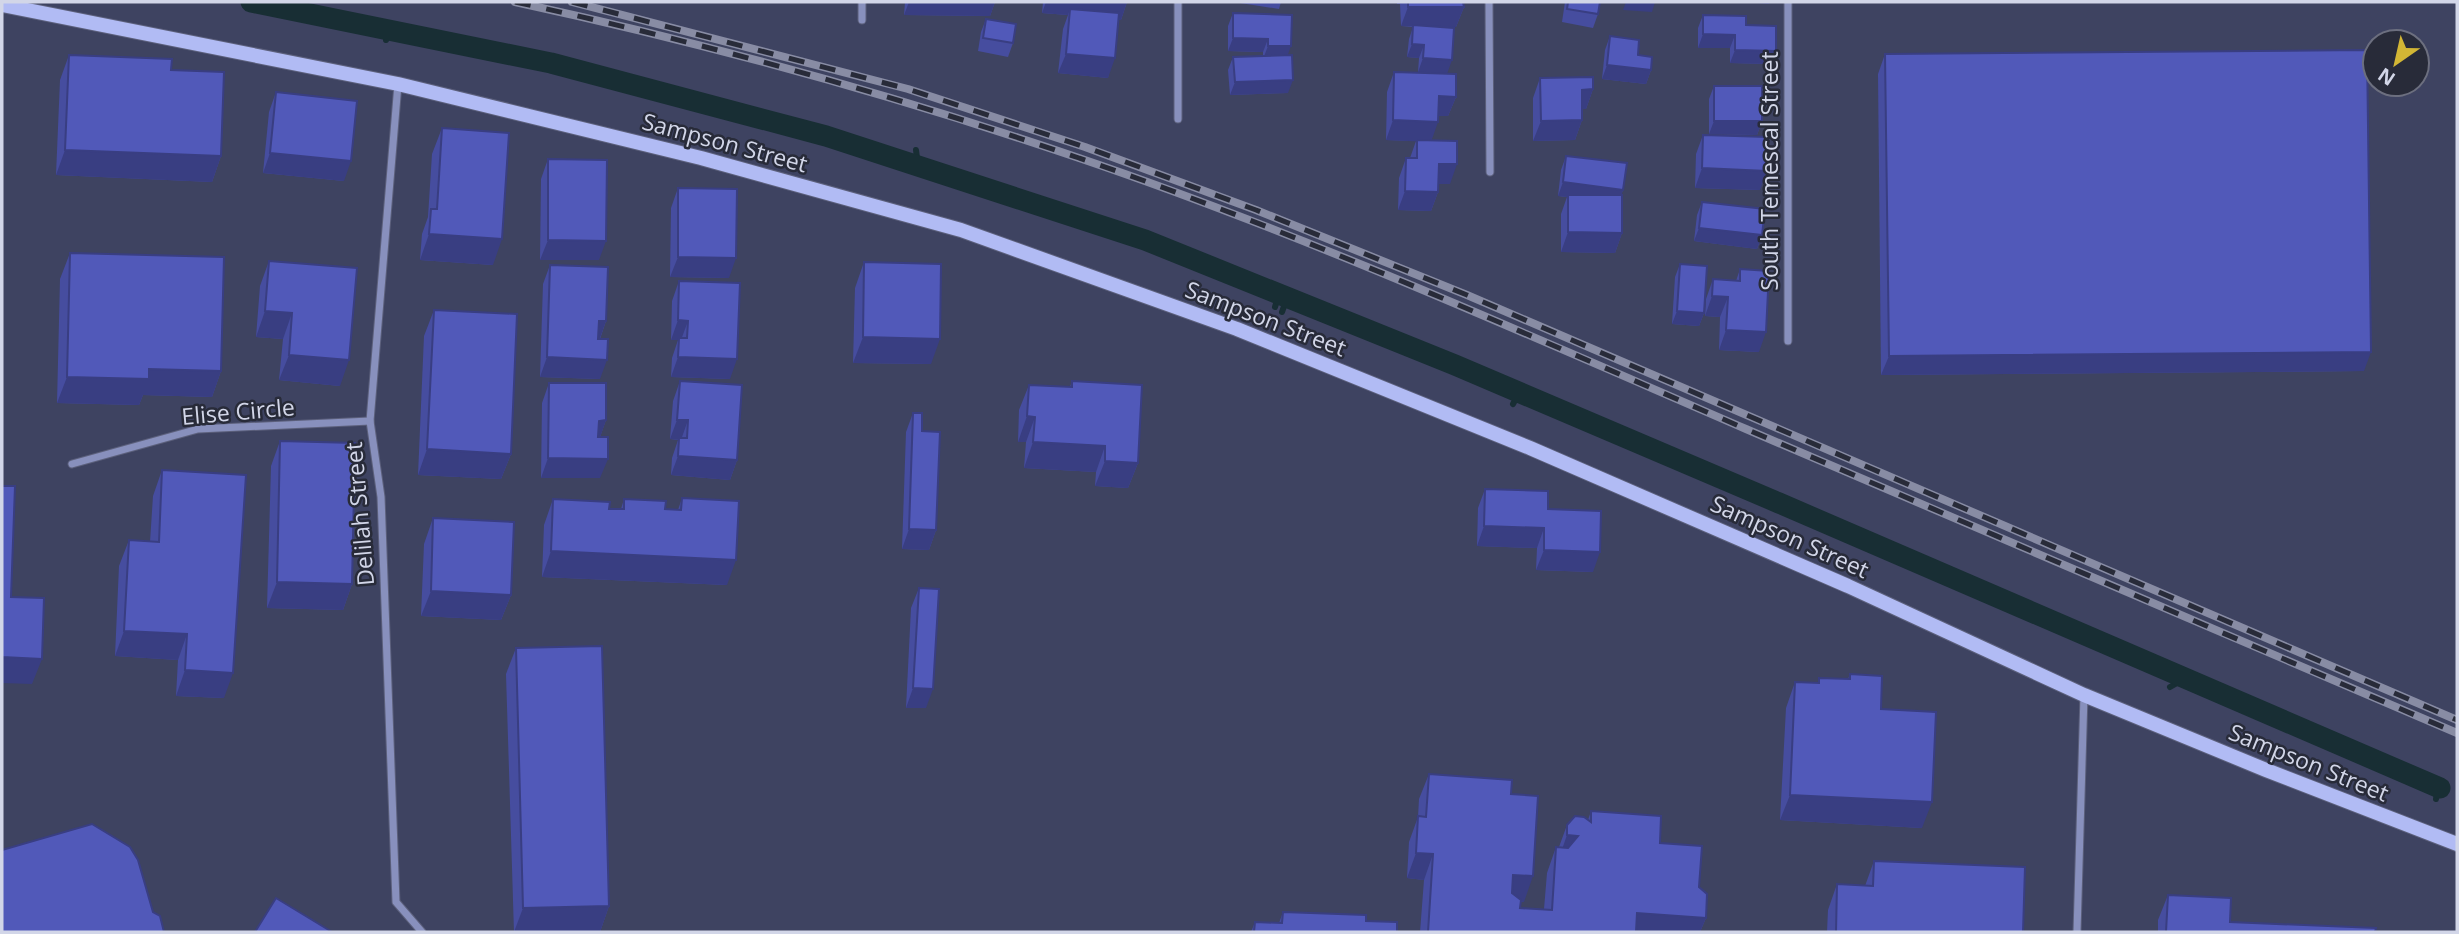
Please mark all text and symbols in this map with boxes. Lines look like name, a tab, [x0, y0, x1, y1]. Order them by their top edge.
north arrow	[2361, 28, 2431, 98]
street label: South Temescal Street	[1753, 51, 1785, 291]
text: N	[2373, 62, 2400, 92]
street label: Sampson Street	[639, 105, 811, 179]
street label: Sampson Street	[1181, 273, 1351, 363]
street label: Elise Circle	[180, 390, 296, 432]
street label: Delilah Street	[337, 441, 381, 587]
street label: Sampson Street	[1706, 487, 1874, 585]
street label: Sampson Street	[2224, 715, 2394, 809]

